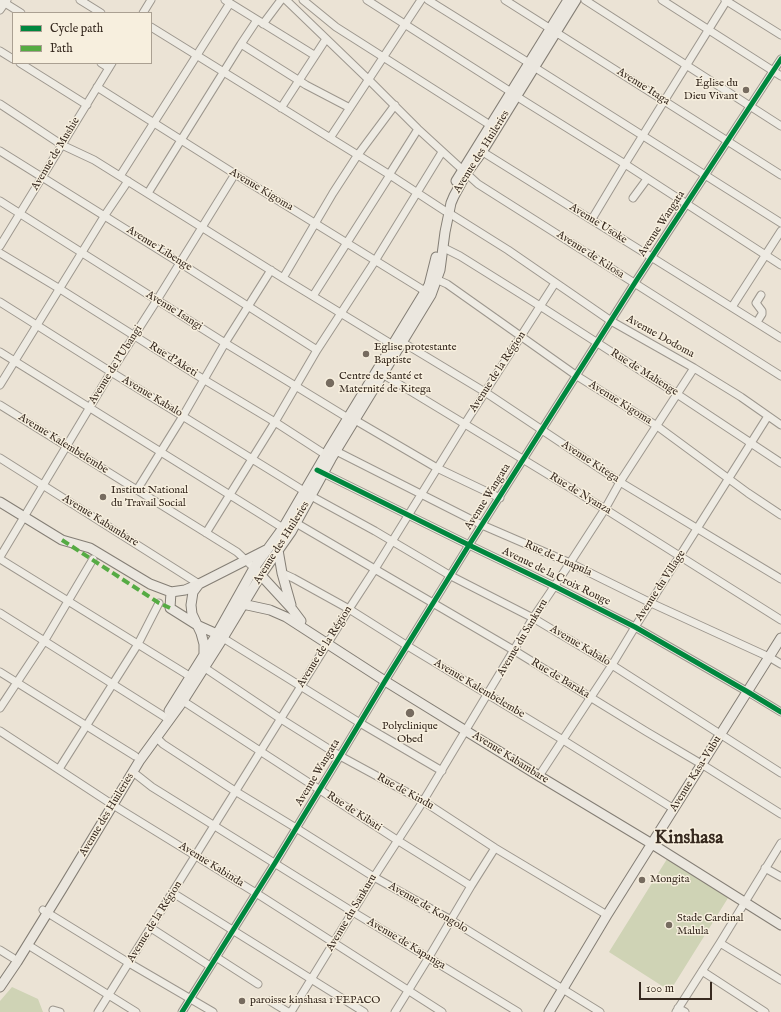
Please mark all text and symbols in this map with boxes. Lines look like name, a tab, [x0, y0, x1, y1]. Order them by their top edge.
legend	[12, 12, 152, 64]
text: Cycle path	[50, 21, 103, 36]
text: Path	[50, 41, 73, 56]
street label: Avenue Itaga	[614, 66, 672, 108]
place label: Église du Dieu Vivant	[684, 77, 738, 103]
marker: Église du Dieu Vivant	[741, 85, 751, 95]
street label: Avenue des Huileries	[451, 108, 513, 196]
street label: Avenue de Mushie	[29, 115, 83, 193]
street label: Avenue Kigoma	[227, 166, 295, 214]
street label: Avenue Wangata	[636, 189, 688, 259]
street label: Avenue Usoke	[567, 201, 629, 247]
street label: Avenue Libenge	[124, 224, 194, 274]
street label: Avenue de Kilosa	[554, 228, 626, 282]
street label: Avenue Isangi	[143, 288, 205, 334]
street label: Avenue Dodoma	[624, 313, 696, 361]
street label: Avenue de l'Ubangi	[86, 323, 146, 407]
street label: Avenue de la Région	[467, 329, 529, 415]
street label: Rue d'Aketi	[146, 340, 200, 380]
place label: Eglise protestante Baptiste	[374, 341, 457, 367]
street label: Rue de Mahenge	[608, 347, 680, 399]
marker: Eglise protestante Baptiste	[361, 349, 371, 359]
place label: Centre de Santé et Maternité de Kitega	[339, 370, 431, 396]
street label: Avenue Kabalo	[119, 374, 185, 420]
marker: Centre de Santé et Maternité de Kitega	[324, 377, 336, 389]
street label: Avenue Kigoma	[586, 378, 654, 428]
street label: Avenue Kalembelembe	[16, 411, 110, 477]
street label: Avenue Kitega	[559, 438, 621, 486]
street label: Avenue Wangata	[462, 461, 514, 533]
street label: Rue de Nyanza	[547, 470, 613, 518]
place label: Institut National du Travail Social	[111, 484, 188, 510]
street label: Avenue Kabambare	[59, 492, 141, 550]
marker: Institut National du Travail Social	[98, 492, 108, 502]
street label: Avenue des Huileries	[251, 499, 313, 587]
street label: Rue de Luapula	[522, 538, 594, 580]
street label: Avenue de la Croix Rouge	[500, 545, 612, 609]
street label: Avenue du Village	[633, 548, 689, 624]
street label: Avenue du Sankuru	[495, 597, 551, 679]
street label: Avenue de la Région	[295, 604, 355, 690]
street label: Avenue Kabalo	[547, 623, 613, 669]
street label: Rue de Baraka	[528, 656, 592, 702]
street label: Avenue Kalembelembe	[431, 657, 527, 721]
marker: Polyclinique Obed	[404, 707, 416, 719]
place label: Polyclinique Obed	[382, 720, 438, 746]
street label: Avenue Kabambare	[469, 729, 551, 787]
street label: Avenue Kasa-Vubu	[667, 734, 725, 814]
street label: Avenue Wangata	[293, 737, 343, 809]
street label: Avenue des Huileries	[77, 771, 137, 859]
street label: Rue de Kindu	[374, 771, 436, 813]
street label: Rue de Kibati	[324, 789, 384, 835]
district label: Kinshasa	[655, 828, 723, 850]
street label: Avenue Kabinda	[176, 840, 246, 890]
street label: Avenue du Sankuru	[324, 872, 380, 954]
place label: Mongita	[650, 873, 689, 887]
marker: Mongita	[637, 875, 647, 885]
street label: Avenue de la Région	[125, 879, 185, 965]
street label: Avenue de Kongolo	[386, 880, 470, 936]
place label: Stade Cardinal Malula	[677, 912, 744, 938]
street label: Avenue de Kapanga	[364, 915, 448, 973]
marker: Stade Cardinal Malula	[664, 920, 674, 930]
scale bar	[641, 974, 714, 1000]
text: 100 m	[646, 981, 674, 996]
place label: paroisse kinshasa 1 FEPACO	[250, 994, 380, 1008]
marker: paroisse kinshasa 1 FEPACO	[237, 996, 247, 1006]

